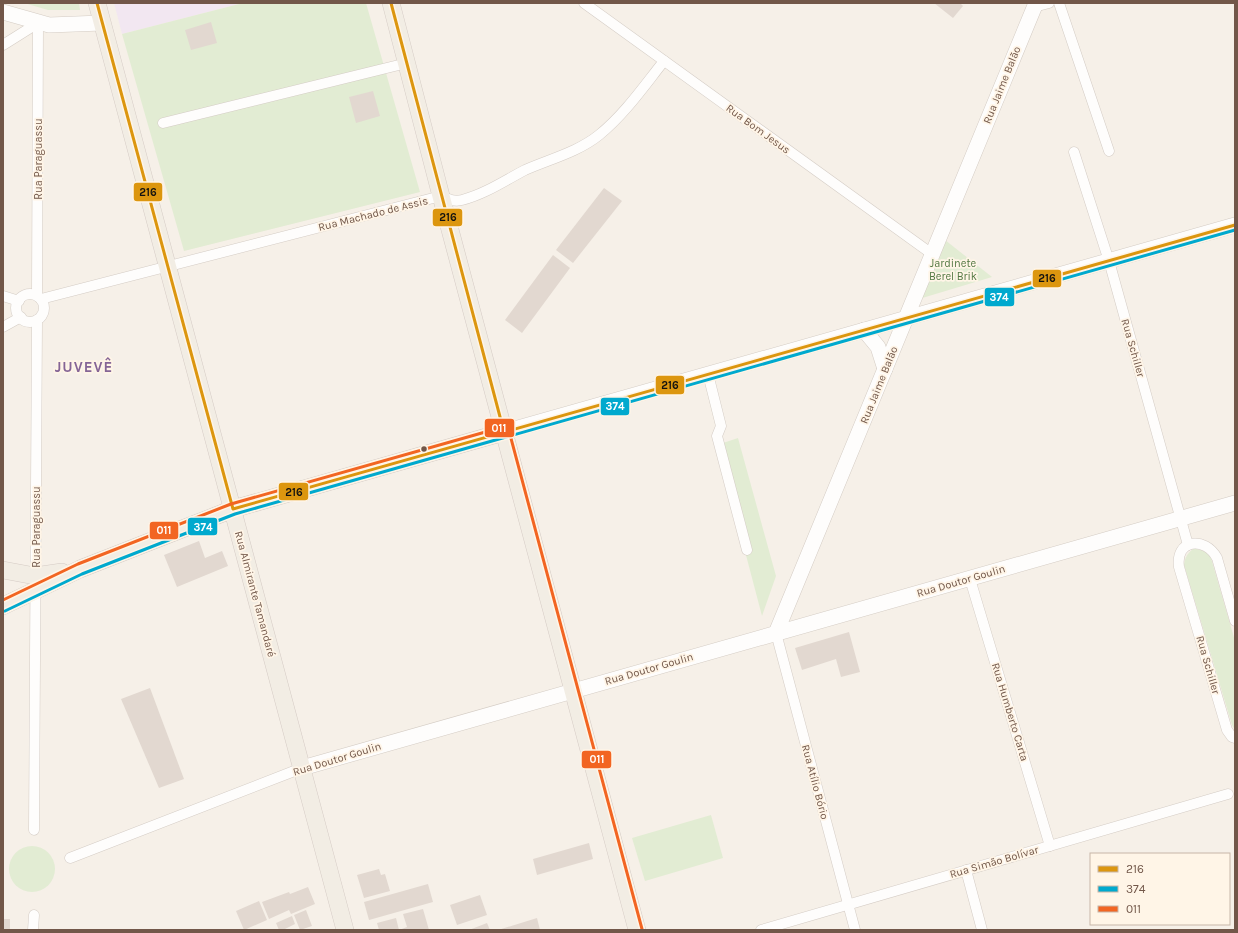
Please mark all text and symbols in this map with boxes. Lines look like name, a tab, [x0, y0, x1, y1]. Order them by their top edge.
street label: Rua Jaime Balão	[981, 44, 1023, 126]
street label: Rua Bom Jesus	[723, 101, 793, 157]
street label: Rua Paraguassu	[32, 118, 45, 200]
line badge: 216	[133, 182, 163, 202]
text: 216	[139, 186, 157, 199]
street label: Rua Machado de Assis	[317, 194, 429, 234]
line badge: 216	[432, 208, 463, 227]
text: 216	[439, 211, 457, 224]
park label: Jardinete Berel Brik	[929, 257, 977, 283]
line badge: 216	[1032, 269, 1062, 288]
text: 216	[1038, 272, 1056, 285]
line badge: 374	[984, 287, 1015, 307]
text: 374	[990, 291, 1009, 304]
street label: Rua Schiller	[1118, 317, 1148, 379]
street label: Rua Jaime Balão	[858, 344, 900, 426]
district label: JUVEVÊ	[55, 357, 113, 376]
line badge: 216	[655, 375, 685, 395]
text: 216	[661, 379, 679, 392]
line badge: 374	[600, 397, 630, 416]
text: 374	[606, 400, 625, 413]
line badge: 011	[484, 418, 515, 438]
text: 011	[492, 422, 506, 435]
unlabelled marker	[419, 444, 429, 454]
line badge: 216	[278, 482, 309, 501]
street label: Rua Paraguassu	[30, 486, 43, 568]
text: 216	[285, 486, 303, 499]
line badge: 374	[187, 517, 218, 536]
line badge: 011	[149, 521, 179, 540]
text: 374	[194, 521, 213, 534]
text: 011	[157, 524, 171, 537]
street label: Rua Almirante Tamandaré	[232, 530, 278, 659]
street label: Rua Doutor Goulin	[915, 562, 1007, 600]
street label: Rua Schiller	[1193, 634, 1223, 696]
street label: Rua Doutor Goulin	[603, 650, 695, 688]
street label: Rua Humberto Carta	[989, 661, 1031, 763]
street label: Rua Doutor Goulin	[291, 739, 383, 779]
street label: Rua Atílio Bório	[799, 743, 831, 821]
line badge: 011	[581, 750, 612, 769]
text: 011	[590, 753, 604, 766]
street label: Rua Simão Bolívar	[948, 843, 1040, 881]
legend	[1090, 853, 1230, 925]
text: 216	[1126, 862, 1144, 876]
text: 374	[1126, 882, 1146, 896]
text: 011	[1126, 902, 1141, 916]

